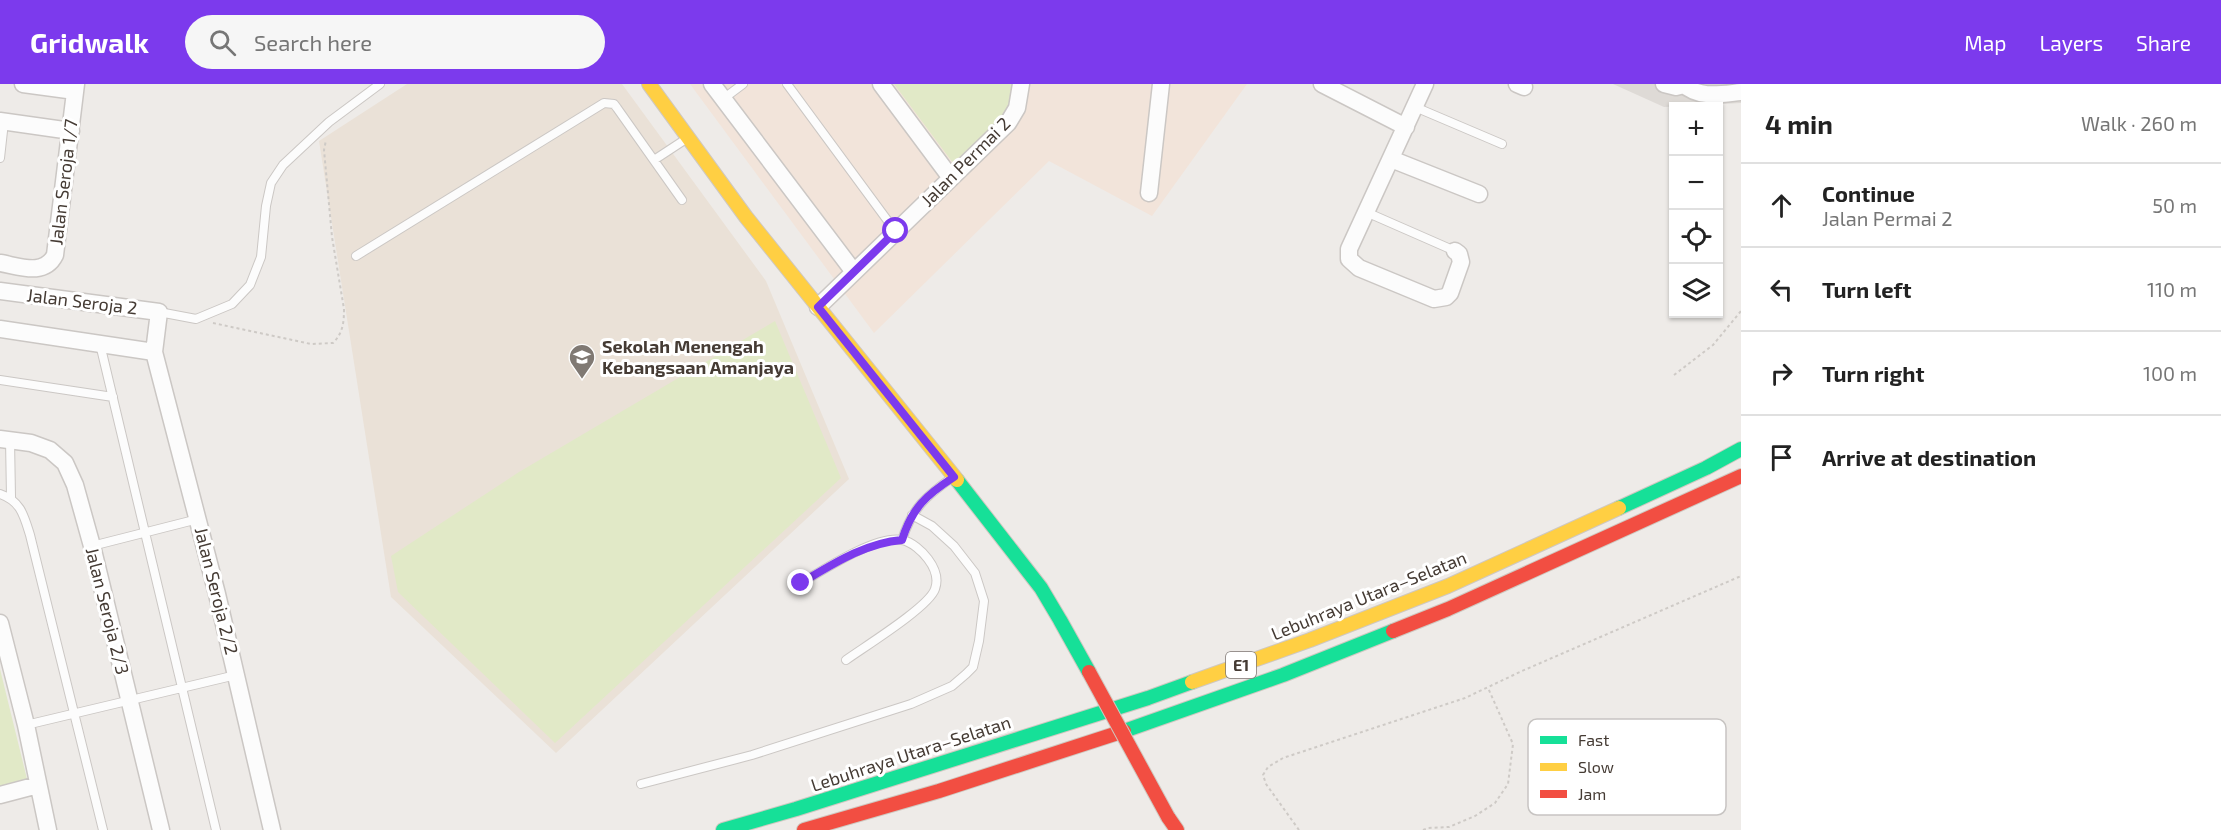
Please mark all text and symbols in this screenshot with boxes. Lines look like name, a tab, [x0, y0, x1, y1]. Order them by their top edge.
search box	[185, 15, 605, 69]
text: Gridwalk	[30, 25, 149, 59]
icon: search	[206, 26, 239, 59]
text: Search here	[254, 29, 372, 55]
text: Map	[1964, 30, 2006, 55]
text: Layers	[2039, 30, 2103, 55]
text: Share	[2136, 30, 2191, 55]
map controls	[1669, 102, 1723, 318]
button: +	[1669, 102, 1723, 156]
text: 4 min	[1765, 108, 1833, 139]
text: Walk · 260 m	[2081, 111, 2197, 135]
street label: Jalan Permai 2	[916, 112, 1015, 211]
street label: Jalan Seroja 1/7	[44, 118, 82, 246]
button: −	[1669, 156, 1723, 210]
text: Continue	[1822, 180, 1915, 206]
icon: ahead	[1765, 189, 1798, 222]
text: 50 m	[2152, 193, 2197, 217]
text: Jalan Permai 2	[1822, 206, 1952, 230]
button: locate	[1669, 210, 1723, 264]
route start	[882, 217, 908, 243]
button: layers	[1669, 264, 1723, 318]
icon: left	[1765, 273, 1798, 306]
text: Turn left	[1822, 276, 1911, 302]
text: 110 m	[2147, 277, 2197, 301]
street label: Jalan Seroja 2	[26, 283, 139, 319]
place label: Sekolah Menengah Kebangsaan Amanjaya	[602, 335, 794, 378]
school or university icon: Sekolah Menengah Kebangsaan Amanjaya	[567, 342, 597, 380]
icon: right	[1765, 357, 1798, 390]
text: Turn right	[1822, 360, 1924, 386]
text: 100 m	[2143, 361, 2197, 385]
icon: arrive	[1765, 441, 1798, 474]
text: Arrive at destination	[1822, 444, 2036, 470]
street label: Jalan Seroja 2/2	[190, 525, 243, 657]
street label: Jalan Seroja 2/3	[82, 545, 134, 677]
street label: Lebuhraya Utara–Selatan	[1268, 546, 1470, 644]
route end	[787, 569, 813, 595]
road number: E1	[1226, 652, 1256, 678]
street label: Lebuhraya Utara–Selatan	[808, 710, 1013, 796]
legend	[1528, 719, 1726, 815]
text: Fast	[1578, 730, 1609, 749]
text: Slow	[1578, 757, 1614, 776]
text: Jam	[1578, 784, 1606, 803]

